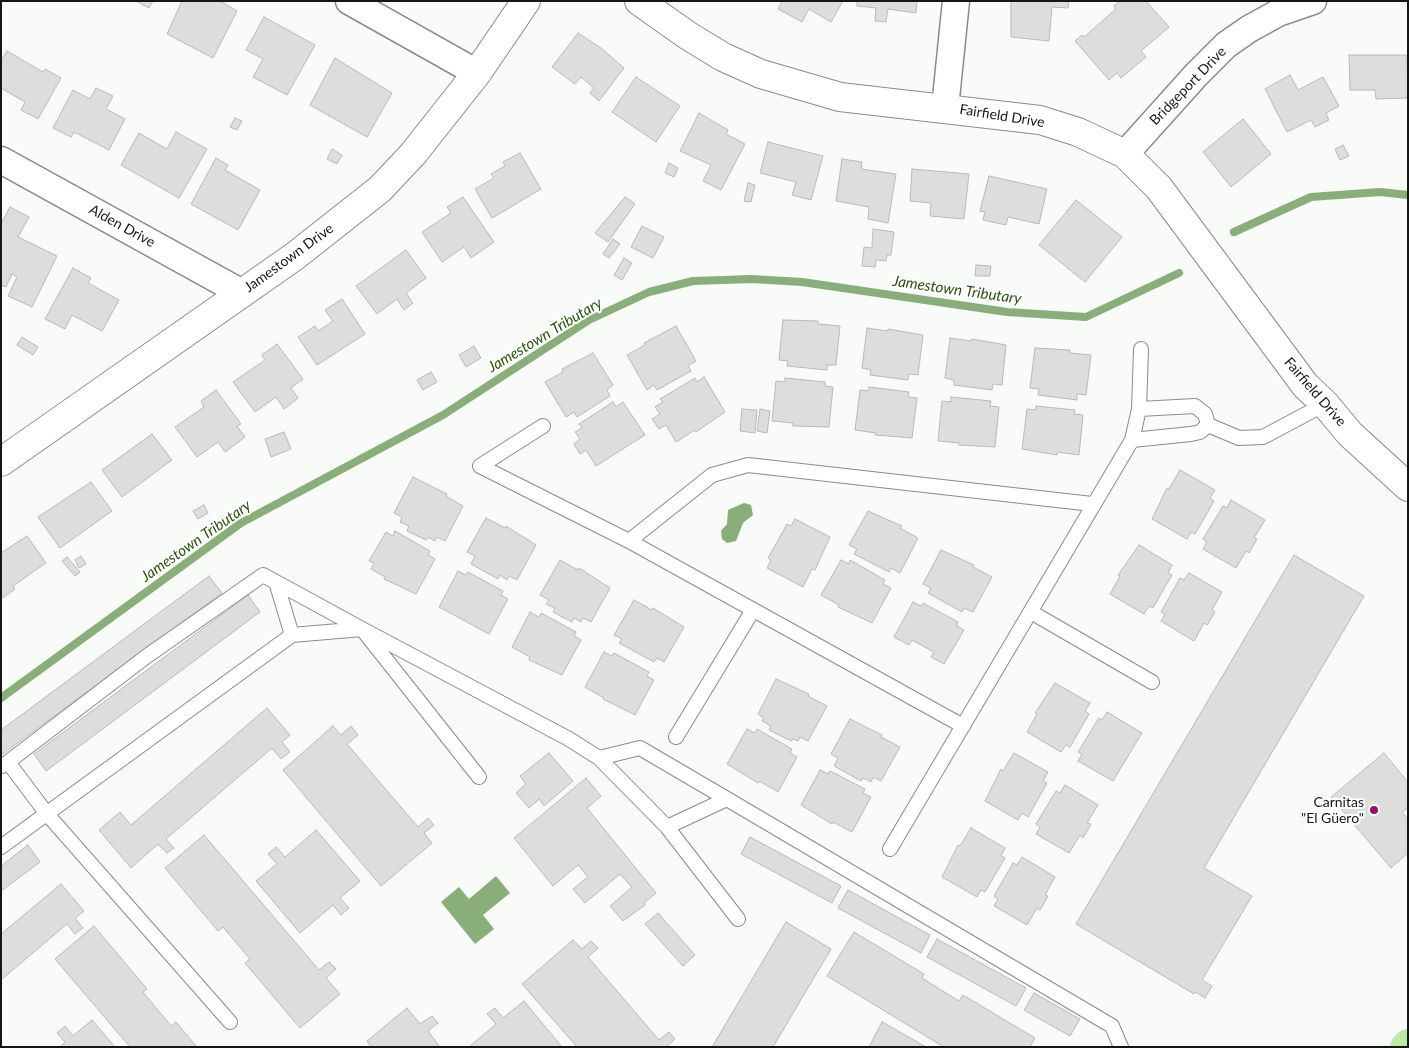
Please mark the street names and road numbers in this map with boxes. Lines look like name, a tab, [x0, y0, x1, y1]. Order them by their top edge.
street label: Bridgeport Drive	[1146, 43, 1230, 129]
street label: Fairfield Drive	[958, 101, 1046, 131]
street label: Alden Drive	[86, 201, 158, 251]
street label: Jamestown Drive	[241, 220, 337, 296]
street label: Fairfield Drive	[1280, 354, 1350, 430]

